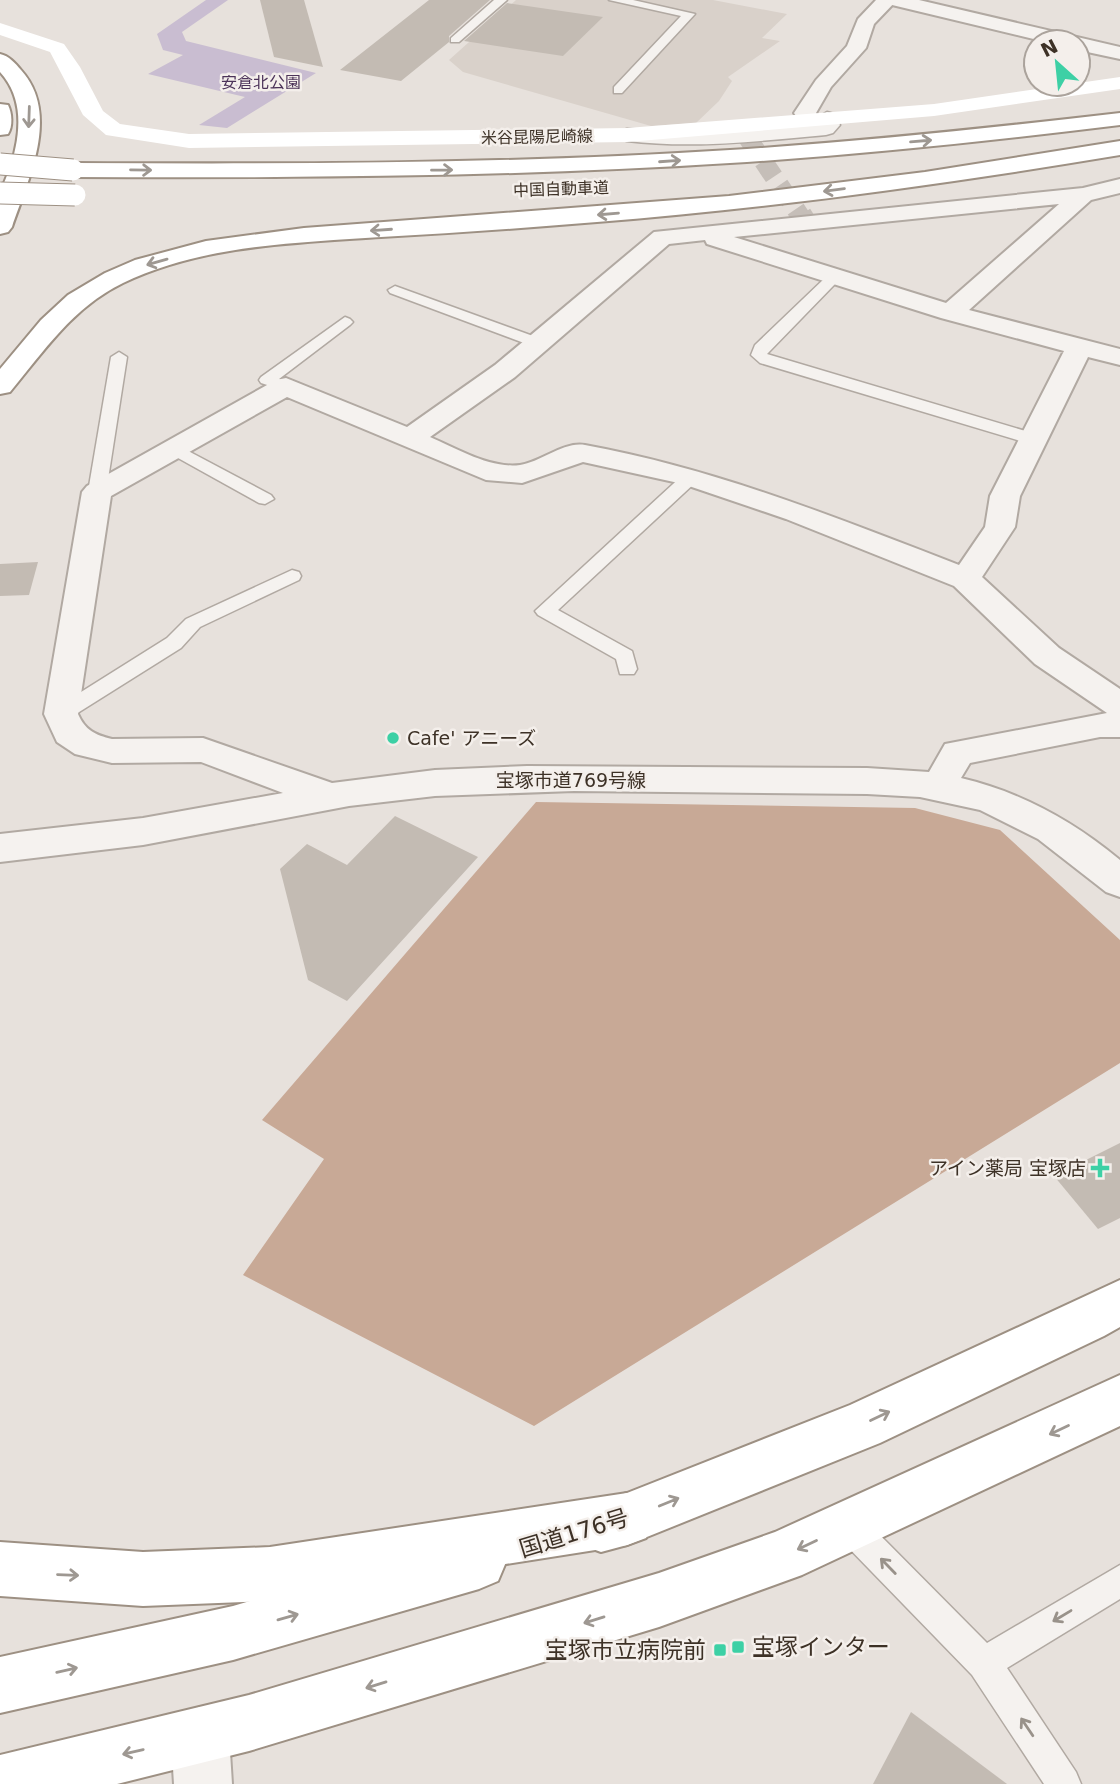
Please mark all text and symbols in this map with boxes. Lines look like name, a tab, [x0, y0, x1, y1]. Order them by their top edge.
north arrow	[1022, 28, 1092, 98]
text: N	[1037, 34, 1061, 61]
park label: 安倉北公園	[221, 73, 301, 92]
one-way arrow	[23, 105, 36, 128]
street label: 米谷昆陽尼崎線	[481, 127, 593, 147]
one-way arrow	[909, 135, 932, 148]
one-way arrow	[658, 154, 681, 167]
one-way arrow	[431, 163, 454, 177]
one-way arrow	[130, 164, 153, 177]
street label: 中国自動車道	[513, 178, 609, 200]
one-way arrow	[824, 184, 846, 197]
one-way arrow	[597, 208, 620, 221]
one-way arrow	[370, 224, 393, 237]
one-way arrow	[146, 257, 168, 270]
place label: Cafe' アニーズ	[407, 727, 536, 749]
marker: Cafe' アニーズ	[385, 730, 401, 746]
street label: 宝塚市道769号線	[496, 769, 646, 791]
place label: アイン薬局 宝塚店	[929, 1157, 1086, 1179]
marker: アイン薬局 宝塚店	[1092, 1160, 1108, 1176]
one-way arrow	[869, 1409, 890, 1423]
one-way arrow	[1048, 1424, 1070, 1437]
one-way arrow	[658, 1494, 680, 1507]
street label: 国道176号	[516, 1504, 632, 1562]
one-way arrow	[797, 1539, 818, 1552]
one-way arrow	[879, 1557, 896, 1574]
one-way arrow	[56, 1568, 79, 1581]
one-way arrow	[276, 1610, 298, 1623]
one-way arrow	[1052, 1610, 1072, 1624]
one-way arrow	[583, 1614, 605, 1627]
place label: 宝塚インター	[752, 1634, 890, 1660]
place label: 宝塚市立病院前	[545, 1637, 706, 1663]
marker: 宝塚インター	[730, 1639, 746, 1655]
marker: 宝塚市立病院前	[712, 1642, 728, 1658]
one-way arrow	[55, 1663, 78, 1677]
one-way arrow	[365, 1680, 387, 1693]
one-way arrow	[1019, 1718, 1034, 1737]
one-way arrow	[122, 1746, 145, 1759]

